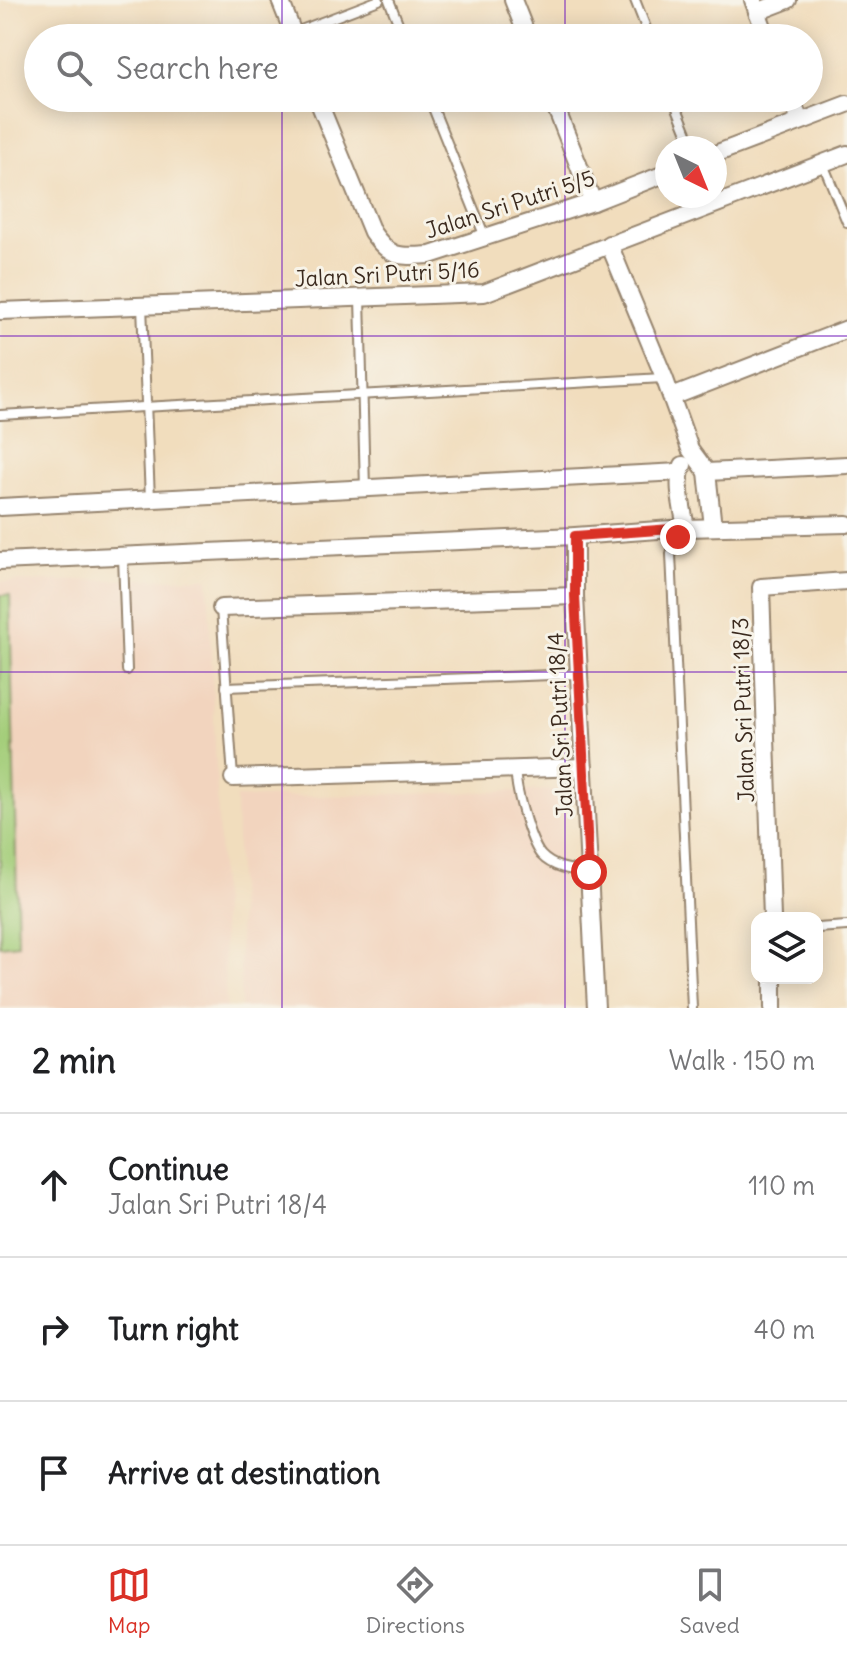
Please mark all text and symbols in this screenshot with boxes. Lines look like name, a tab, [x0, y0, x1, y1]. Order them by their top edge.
search box	[24, 24, 823, 112]
icon: search	[52, 46, 96, 90]
text: Search here	[116, 49, 279, 87]
north arrow	[655, 136, 727, 208]
street label: Jalan Sri Putri 5/5	[422, 163, 598, 245]
street label: Jalan Sri Putri 5/16	[294, 255, 480, 293]
route end	[660, 519, 696, 555]
street label: Jalan Sri Putri 18/3	[726, 617, 760, 803]
street label: Jalan Sri Putri 18/4	[541, 632, 579, 818]
route start	[571, 854, 607, 890]
map controls	[751, 912, 823, 984]
button: layers	[751, 912, 823, 984]
text: 2 min	[32, 1039, 116, 1082]
text: Walk · 150 m	[669, 1044, 815, 1077]
text: Continue	[108, 1150, 229, 1188]
icon: ahead	[32, 1163, 76, 1207]
text: 110 m	[748, 1169, 815, 1202]
text: Jalan Sri Putri 18/4	[108, 1188, 327, 1221]
icon: right	[32, 1307, 76, 1351]
text: Turn right	[108, 1310, 239, 1348]
text: 40 m	[754, 1313, 815, 1346]
icon: arrive	[32, 1451, 76, 1495]
text: Arrive at destination	[108, 1454, 380, 1492]
tab: Map	[107, 1563, 151, 1639]
tab: Directions	[366, 1563, 465, 1639]
tab: Saved	[679, 1563, 740, 1639]

